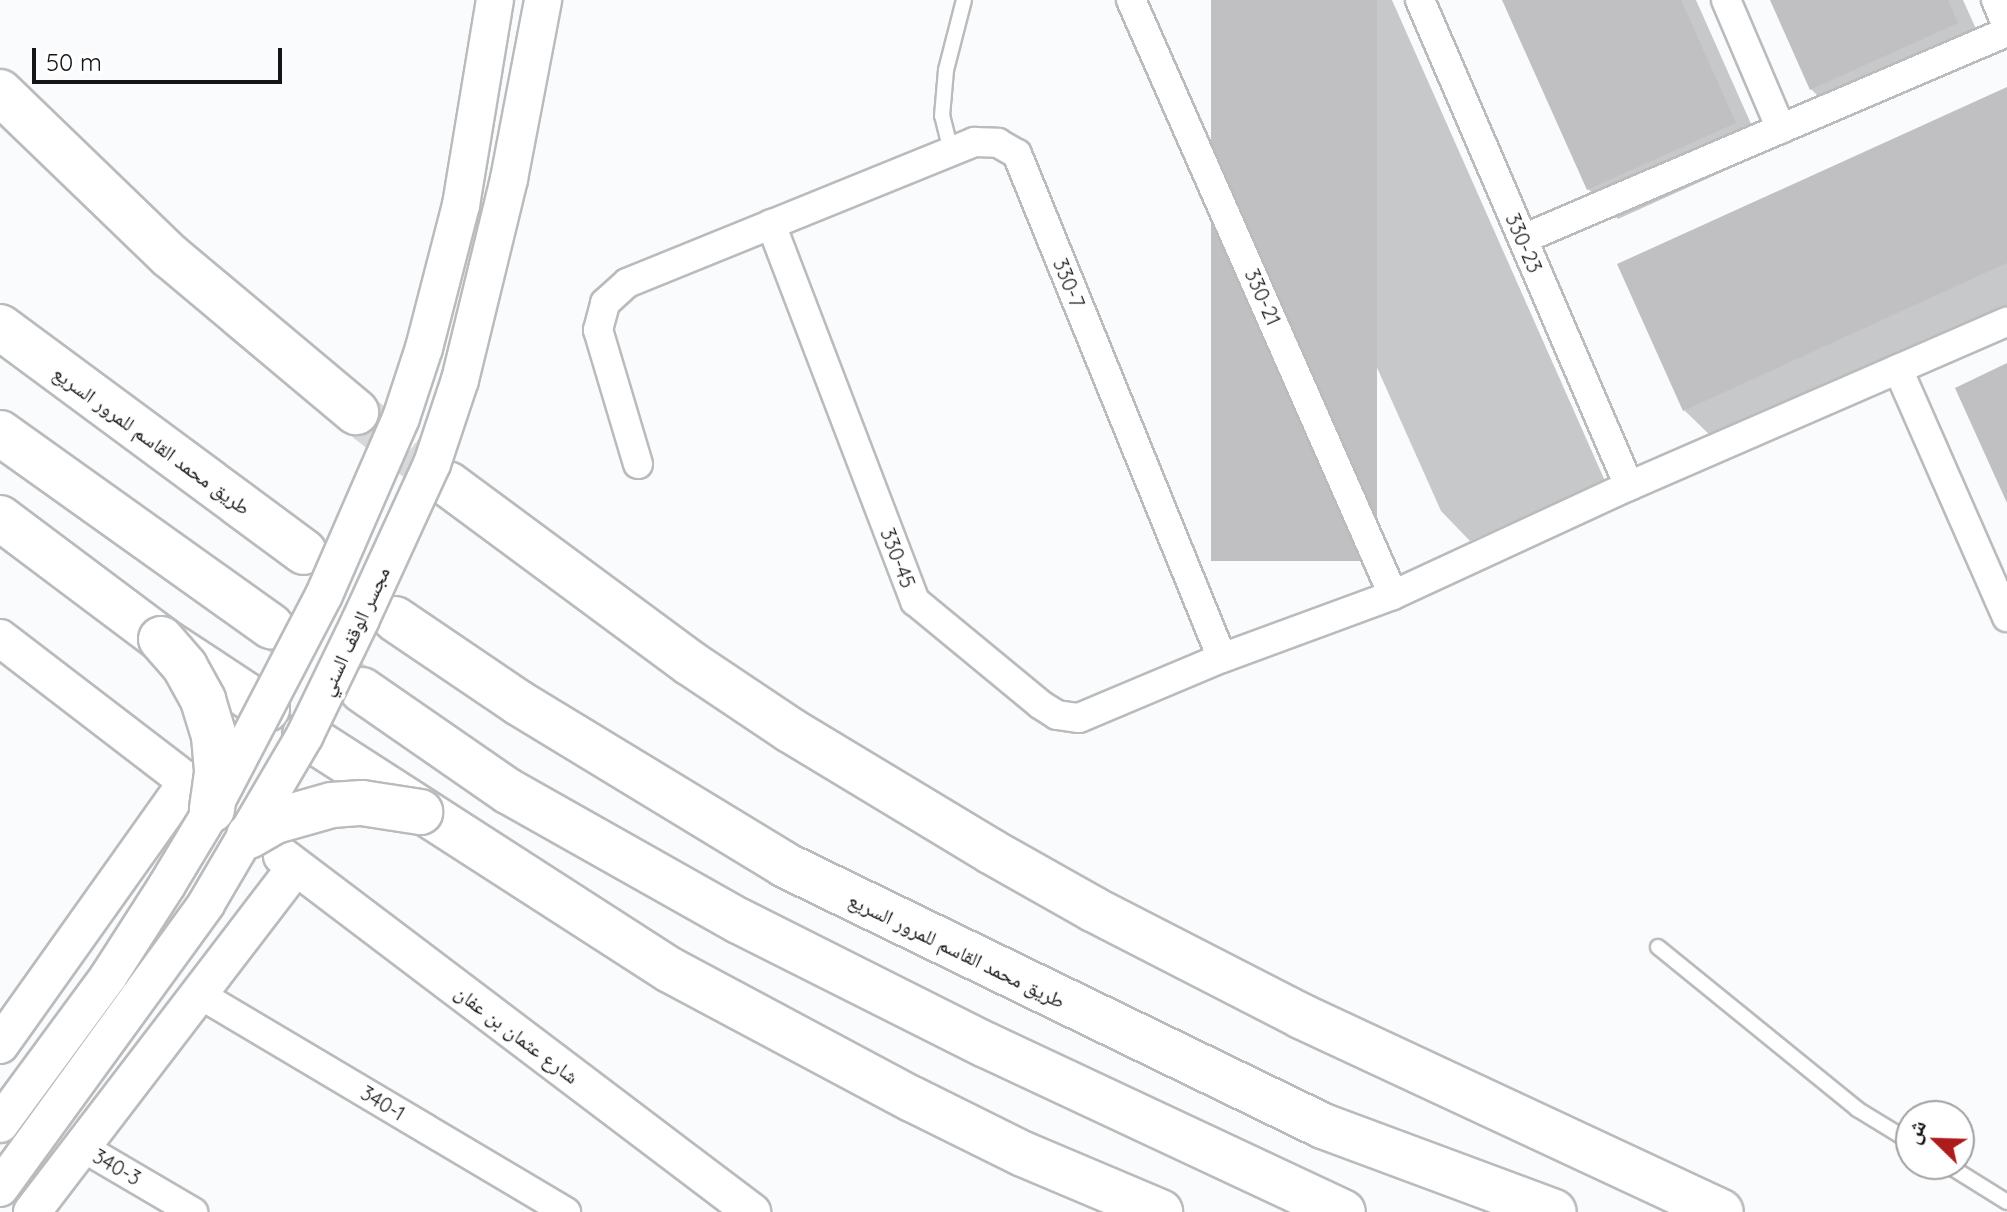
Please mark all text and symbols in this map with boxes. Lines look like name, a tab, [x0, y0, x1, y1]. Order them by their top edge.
scale bar	[36, 32, 286, 82]
text: 50 m	[46, 47, 102, 77]
street label: 330-23	[1501, 210, 1547, 276]
street label: 330-7	[1048, 255, 1090, 311]
street label: 330-21	[1240, 265, 1286, 329]
street label: طريق محمد القاسم للمرور السريع	[49, 360, 255, 520]
street label: 330-45	[876, 525, 920, 591]
street label: مجسر الوقف السني	[314, 563, 394, 699]
street label: طريق محمد القاسم للمرور السريع	[845, 887, 1069, 1013]
street label: شارع عثمان بن عفان	[450, 980, 584, 1088]
street label: 340-1	[357, 1081, 409, 1125]
north arrow	[1895, 1100, 1975, 1180]
text: ش	[1897, 1115, 1932, 1148]
street label: 340-3	[89, 1144, 145, 1190]

